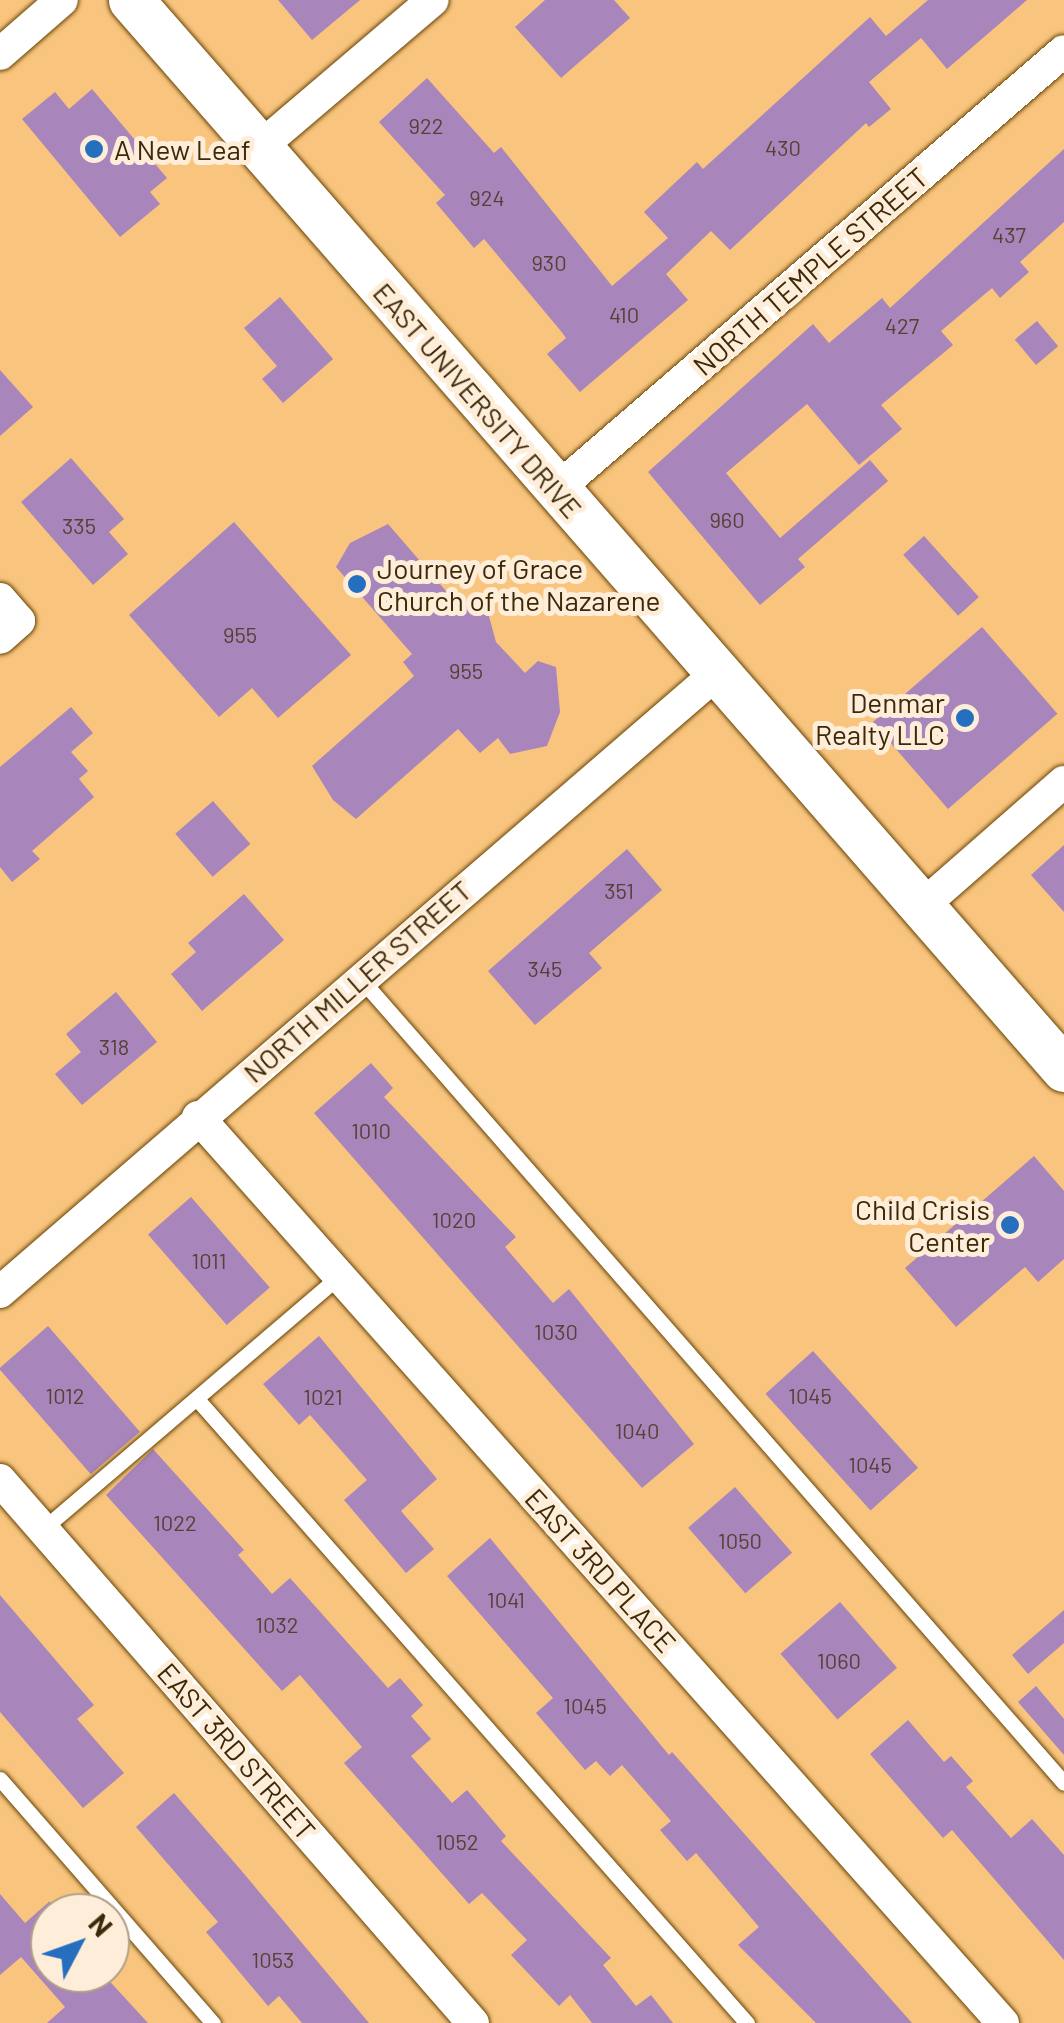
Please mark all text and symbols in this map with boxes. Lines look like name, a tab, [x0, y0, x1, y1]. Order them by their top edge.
house number: 922	[408, 113, 444, 139]
place label: A New Leaf	[114, 132, 251, 166]
house number: 430	[765, 135, 801, 161]
marker: A New Leaf	[83, 138, 105, 160]
street label: NORTH TEMPLE STREET	[686, 160, 934, 382]
house number: 924	[469, 185, 505, 211]
house number: 437	[992, 222, 1026, 248]
house number: 930	[531, 250, 567, 276]
street label: EAST UNIVERSITY DRIVE	[367, 276, 589, 524]
house number: 410	[609, 302, 639, 328]
house number: 427	[885, 313, 919, 339]
house number: 960	[709, 507, 745, 533]
house number: 335	[62, 513, 96, 539]
place label: Journey of Grace Church of the Nazarene	[377, 551, 660, 617]
marker: Journey of Grace Church of the Nazarene	[346, 573, 368, 595]
house number: 955	[223, 622, 257, 648]
house number: 955	[449, 658, 483, 684]
place label: Denmar Realty LLC	[815, 685, 945, 751]
marker: Denmar Realty LLC	[954, 707, 976, 729]
street label: NORTH MILLER STREET	[236, 873, 478, 1089]
house number: 351	[604, 878, 634, 904]
house number: 345	[528, 956, 562, 982]
house number: 318	[99, 1034, 129, 1060]
house number: 1010	[351, 1118, 391, 1144]
place label: Child Crisis Center	[855, 1192, 990, 1258]
house number: 1020	[432, 1207, 476, 1233]
marker: Child Crisis Center	[999, 1214, 1021, 1236]
house number: 1011	[192, 1248, 226, 1274]
house number: 1030	[534, 1319, 578, 1345]
house number: 1012	[45, 1383, 85, 1409]
house number: 1045	[788, 1383, 832, 1409]
house number: 1021	[303, 1384, 343, 1410]
house number: 1040	[615, 1418, 659, 1444]
house number: 1045	[848, 1452, 892, 1478]
street label: EAST 3RD PLACE	[519, 1481, 683, 1659]
house number: 1022	[153, 1510, 197, 1536]
house number: 1050	[718, 1528, 762, 1554]
house number: 1041	[487, 1587, 525, 1613]
house number: 1032	[255, 1612, 299, 1638]
house number: 1060	[817, 1648, 861, 1674]
street label: EAST 3RD STREET	[151, 1656, 323, 1846]
house number: 1045	[563, 1693, 607, 1719]
house number: 1052	[435, 1829, 479, 1855]
north arrow	[30, 1893, 130, 1993]
text: N	[82, 1906, 120, 1943]
house number: 1053	[252, 1947, 294, 1973]

